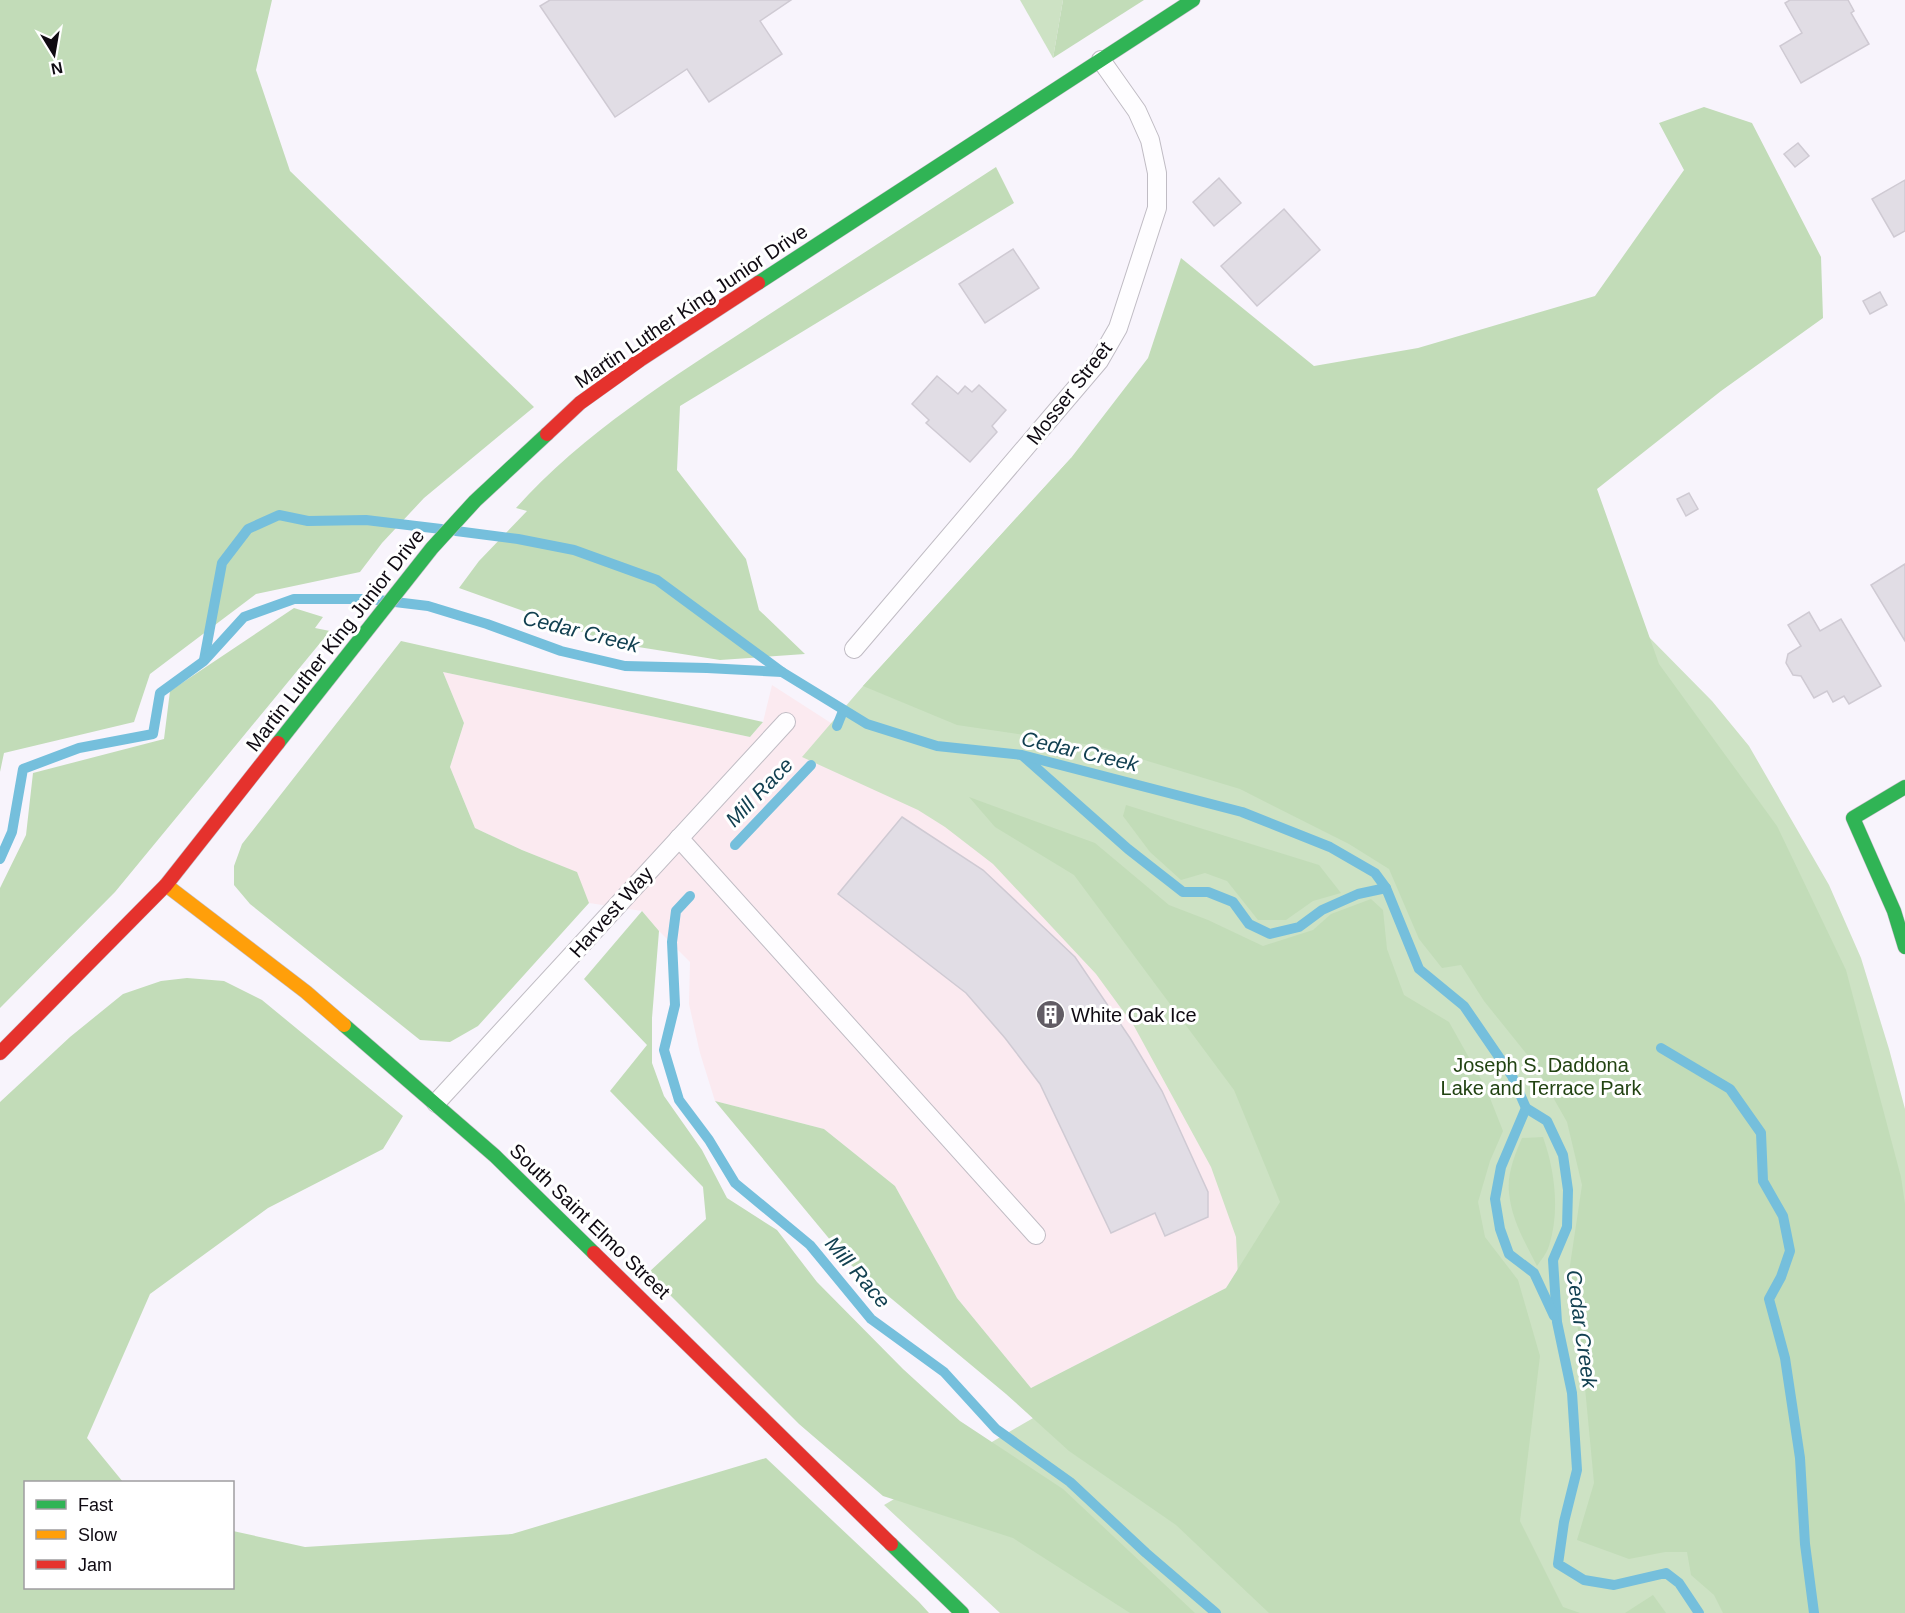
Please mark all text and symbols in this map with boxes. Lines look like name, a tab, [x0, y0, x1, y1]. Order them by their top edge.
north arrow	[24, 24, 84, 84]
text: N	[49, 59, 64, 78]
street label: Martin Luther King Junior Drive	[571, 220, 811, 392]
street label: Mosser Street	[1022, 337, 1116, 449]
street label: Martin Luther King Junior Drive	[241, 525, 429, 755]
water label: Cedar Creek	[520, 605, 643, 657]
water label: Cedar Creek	[1019, 726, 1142, 776]
water label: Mill Race	[721, 753, 797, 831]
street label: Harvest Way	[565, 862, 657, 962]
building icon: White Oak Ice	[1034, 999, 1066, 1031]
place label: White Oak Ice	[1071, 1004, 1197, 1026]
park label: Joseph S. Daddona Lake and Terrace Park	[1441, 1054, 1642, 1099]
street label: South Saint Elmo Street	[506, 1139, 675, 1303]
water label: Mill Race	[821, 1232, 895, 1312]
water label: Cedar Creek	[1562, 1268, 1602, 1391]
legend	[24, 1481, 234, 1589]
text: Fast	[78, 1495, 113, 1515]
text: Slow	[78, 1525, 118, 1545]
text: Jam	[78, 1555, 112, 1575]

